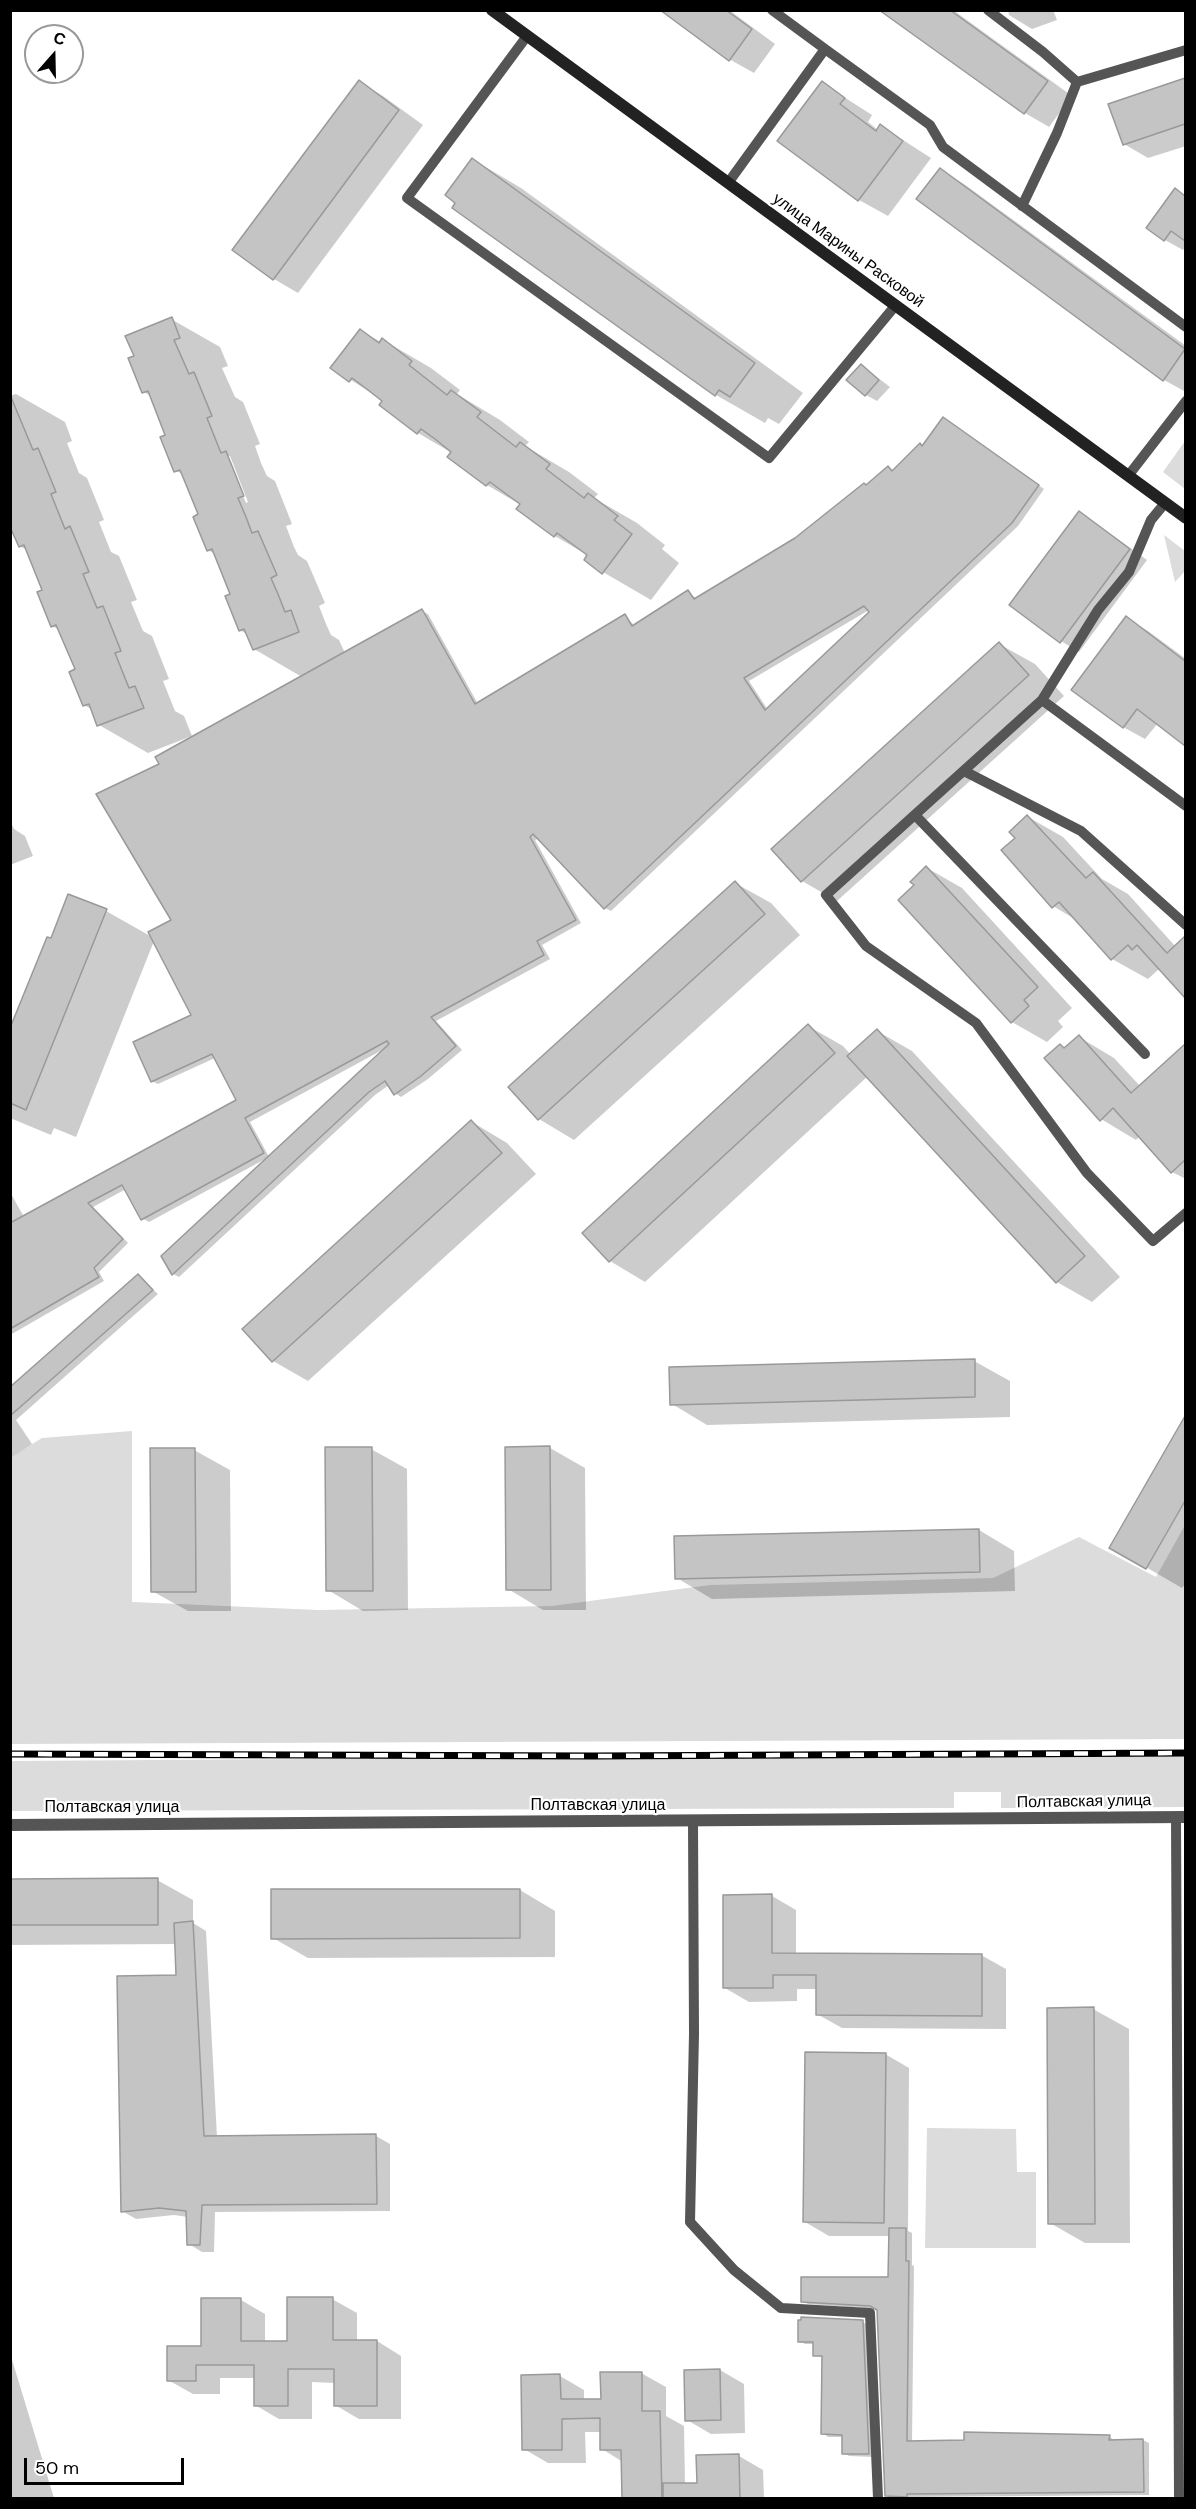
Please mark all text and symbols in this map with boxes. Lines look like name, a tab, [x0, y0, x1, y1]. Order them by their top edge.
north arrow	[24, 24, 84, 84]
text: С	[51, 27, 69, 50]
street label: улица Марины Расковой	[769, 190, 927, 312]
street label: Полтавская улица	[1016, 1791, 1152, 1813]
street label: Полтавская улица	[531, 1796, 665, 1816]
street label: Полтавская улица	[45, 1798, 179, 1818]
scale bar	[27, 2446, 188, 2484]
text: 50 m	[35, 2456, 79, 2480]

